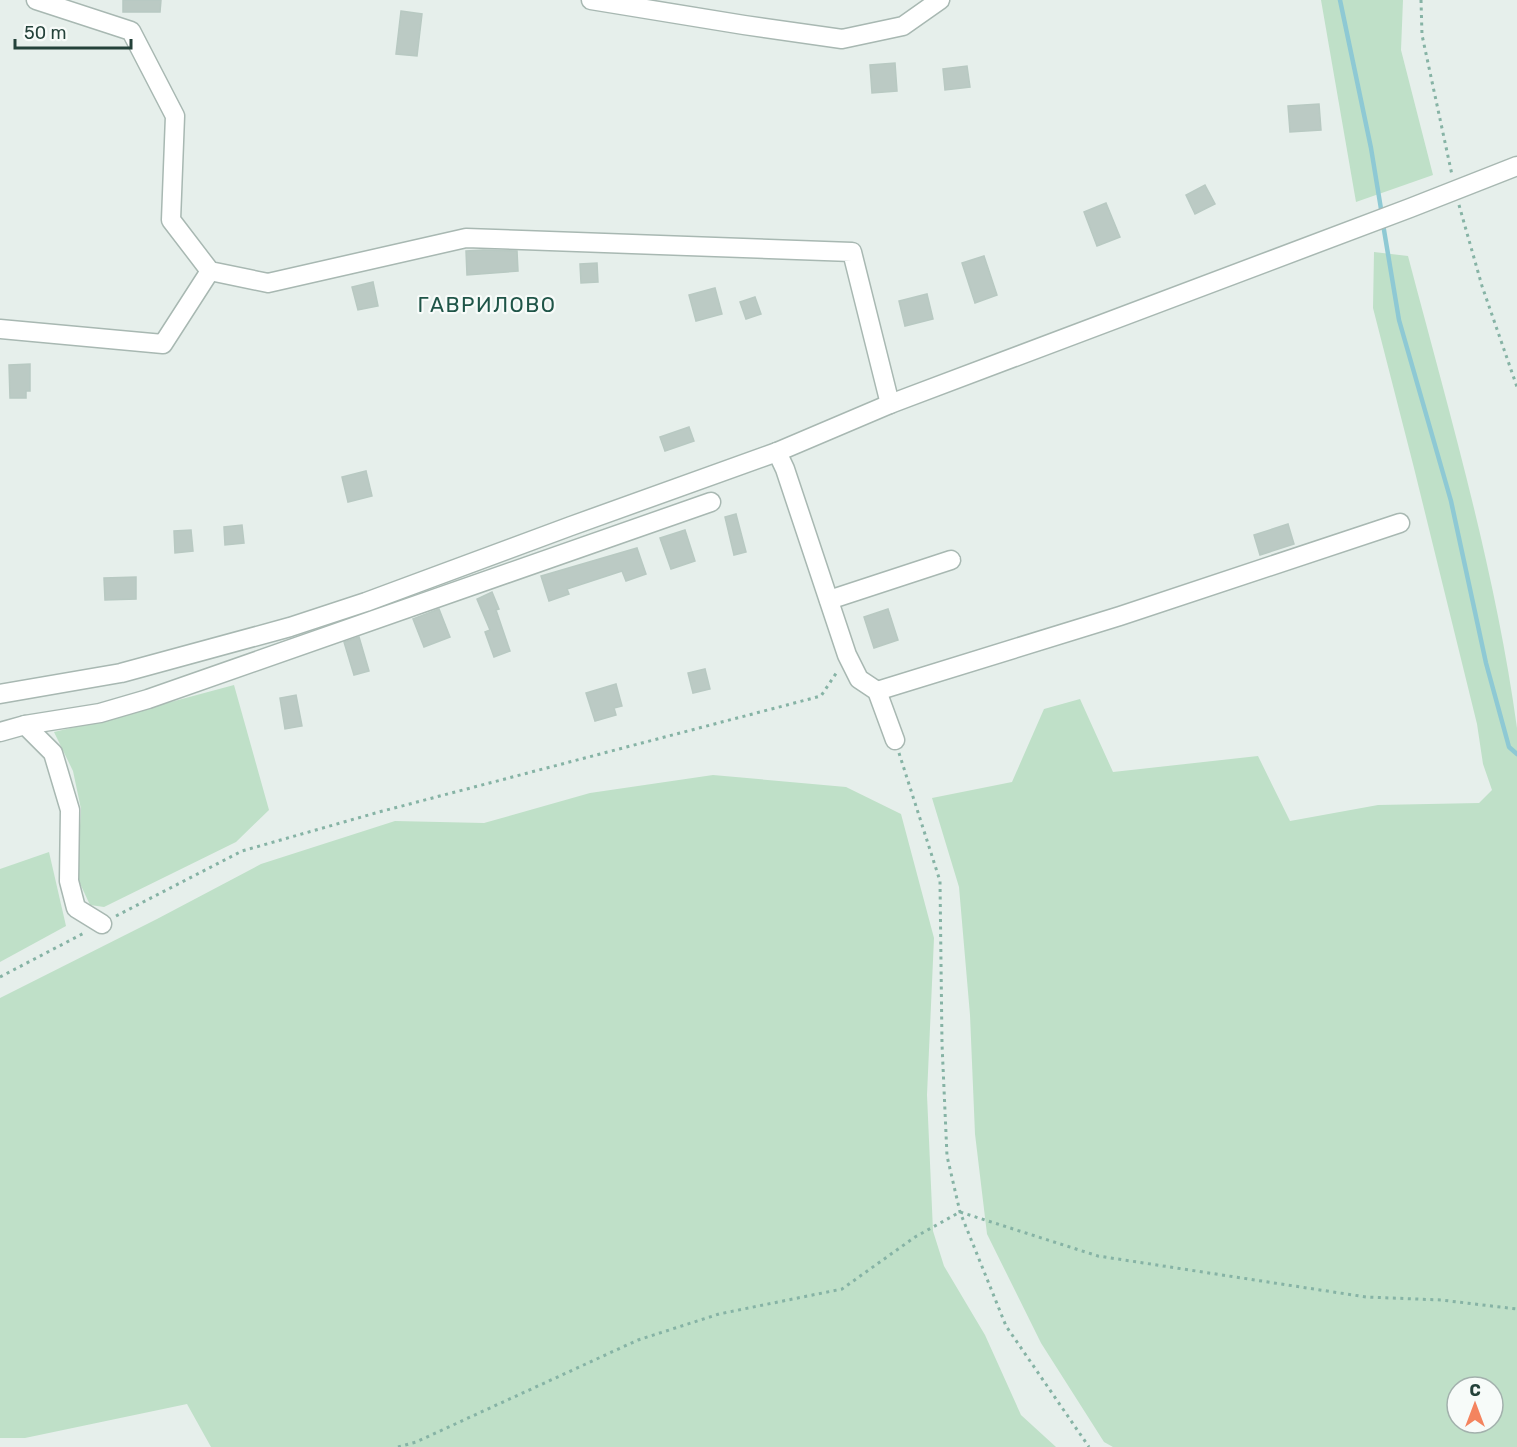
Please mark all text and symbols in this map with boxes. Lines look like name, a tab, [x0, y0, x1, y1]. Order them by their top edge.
scale bar	[15, 12, 130, 50]
text: 50 m	[24, 22, 67, 44]
district label: ГАВРИЛОВО	[418, 292, 556, 317]
north arrow	[1445, 1375, 1505, 1435]
text: С	[1469, 1381, 1481, 1400]

